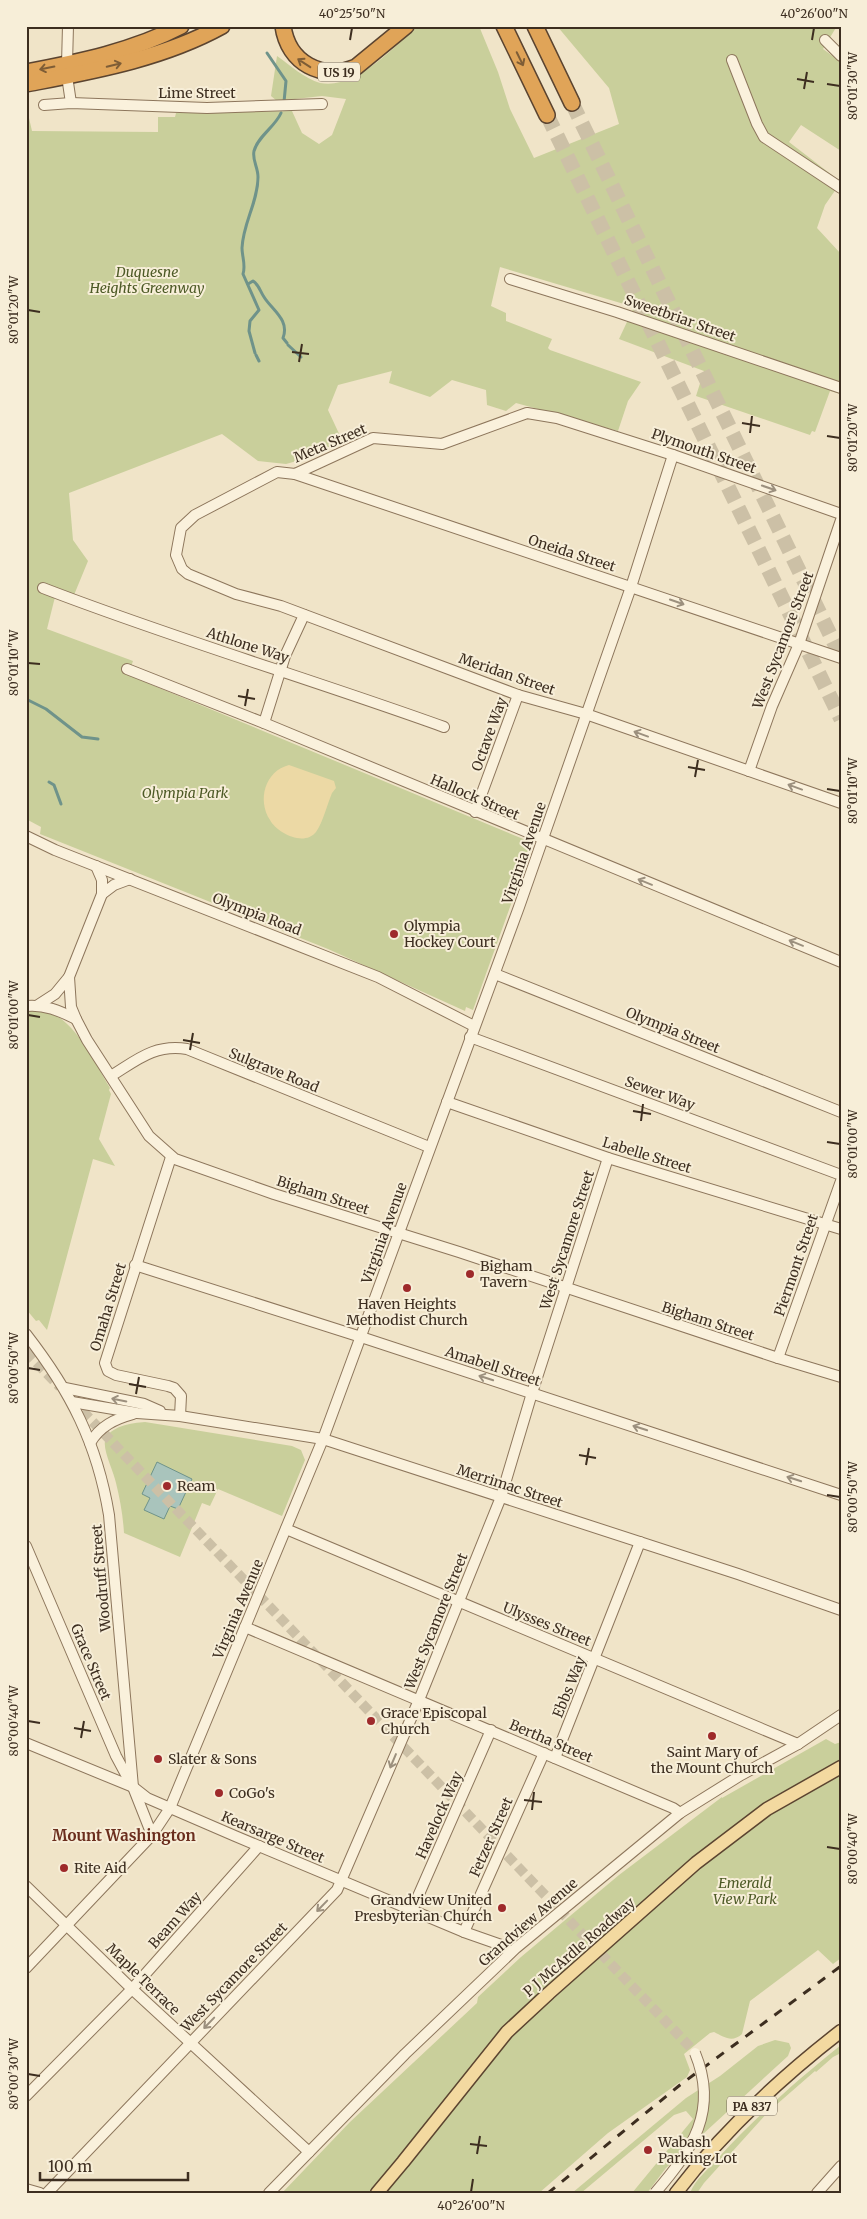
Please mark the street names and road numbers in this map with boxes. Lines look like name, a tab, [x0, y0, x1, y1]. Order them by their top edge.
road number: US 19	[318, 62, 360, 82]
street label: Lime Street	[158, 84, 236, 102]
street label: Sweetbriar Street	[622, 291, 738, 346]
street label: Meta Street	[291, 419, 370, 466]
street label: Plymouth Street	[649, 425, 759, 478]
street label: Oneida Street	[526, 530, 618, 576]
street label: West Sycamore Street	[748, 568, 818, 712]
street label: Athlone Way	[204, 623, 292, 667]
street label: Meridan Street	[457, 649, 558, 699]
street label: Octave Way	[467, 694, 511, 774]
street label: Hallock Street	[428, 770, 523, 824]
street label: Virginia Avenue	[498, 800, 550, 907]
street label: Olympia Road	[210, 889, 305, 939]
street label: Olympia Street	[623, 1003, 723, 1057]
street label: Sulgrave Road	[226, 1044, 322, 1096]
street label: Sewer Way	[622, 1072, 698, 1114]
street label: Labelle Street	[600, 1133, 694, 1177]
street label: West Sycamore Street	[536, 1168, 598, 1313]
street label: Bigham Street	[275, 1172, 372, 1219]
street label: Virginia Avenue	[357, 1180, 411, 1287]
street label: Piermont Street	[770, 1211, 822, 1318]
street label: Omaha Street	[86, 1260, 130, 1353]
street label: Bigham Street	[660, 1298, 757, 1345]
street label: Amabell Street	[442, 1342, 544, 1390]
street label: Merrimac Street	[455, 1460, 566, 1512]
street label: Woodruff Street	[87, 1523, 115, 1634]
street label: West Sycamore Street	[400, 1550, 472, 1693]
street label: Virginia Avenue	[208, 1556, 267, 1663]
street label: Ulysses Street	[500, 1598, 594, 1650]
street label: Grace Street	[67, 1621, 115, 1703]
street label: Ebbs Way	[549, 1653, 590, 1720]
street label: Bertha Street	[507, 1715, 596, 1767]
street label: Havelock Way	[412, 1767, 467, 1862]
street label: Fetzer Street	[465, 1794, 517, 1880]
street label: Kearsarge Street	[219, 1807, 328, 1867]
street label: Grandview Avenue	[475, 1874, 581, 1970]
street label: Beam Way	[145, 1887, 206, 1952]
street label: P J McArdle Roadway	[519, 1893, 639, 2000]
street label: West Sycamore Street	[176, 1918, 291, 2036]
street label: Maple Terrace	[102, 1939, 184, 2019]
road number: PA 837	[727, 2096, 777, 2116]

